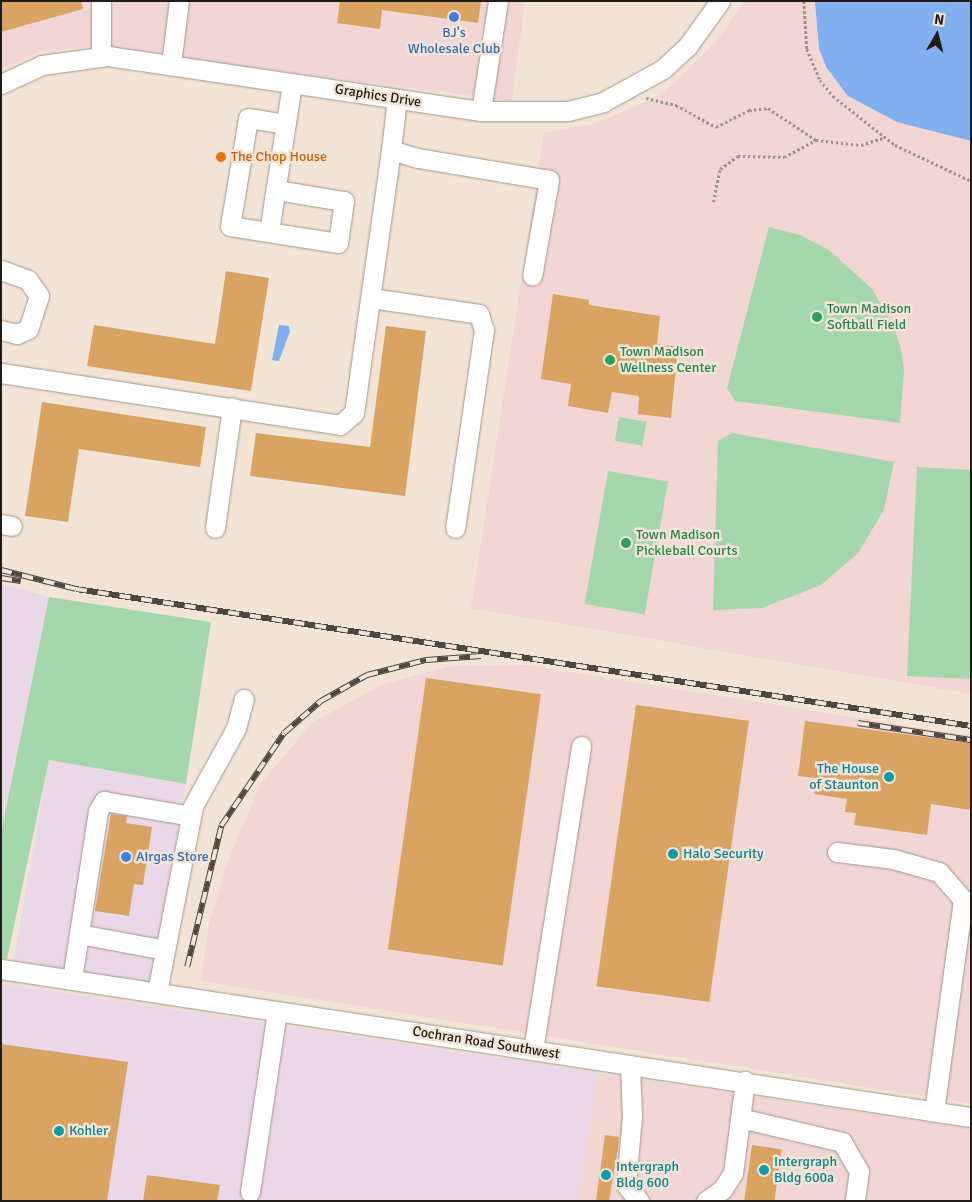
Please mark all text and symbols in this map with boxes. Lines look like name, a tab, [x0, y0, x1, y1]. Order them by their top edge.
north arrow	[912, 10, 962, 60]
marker: BJ's Wholesale Club	[448, 11, 460, 23]
text: N	[933, 11, 945, 29]
place label: BJ's Wholesale Club	[408, 25, 500, 58]
street label: Graphics Drive	[334, 81, 422, 111]
place label: The Chop House	[231, 149, 327, 165]
marker: The Chop House	[215, 151, 227, 163]
place label: Town Madison Softball Field	[827, 301, 911, 334]
marker: Town Madison Softball Field	[811, 311, 823, 323]
place label: Town Madison Wellness Center	[620, 344, 716, 377]
marker: Town Madison Wellness Center	[604, 354, 616, 366]
place label: Town Madison Pickleball Courts	[636, 527, 738, 560]
marker: Town Madison Pickleball Courts	[620, 537, 632, 549]
place label: The House of Staunton	[809, 761, 879, 794]
marker: The House of Staunton	[883, 771, 895, 783]
place label: Halo Security	[683, 846, 764, 862]
marker: Halo Security	[667, 848, 679, 860]
place label: Airgas Store	[136, 849, 209, 865]
marker: Airgas Store	[120, 851, 132, 863]
street label: Cochran Road Southwest	[411, 1023, 561, 1063]
place label: Kohler	[69, 1123, 108, 1139]
marker: Kohler	[53, 1125, 65, 1137]
place label: Intergraph Bldg 600a	[774, 1154, 837, 1186]
place label: Intergraph Bldg 600	[616, 1159, 679, 1192]
marker: Intergraph Bldg 600a	[758, 1164, 770, 1176]
marker: Intergraph Bldg 600	[600, 1169, 612, 1181]

